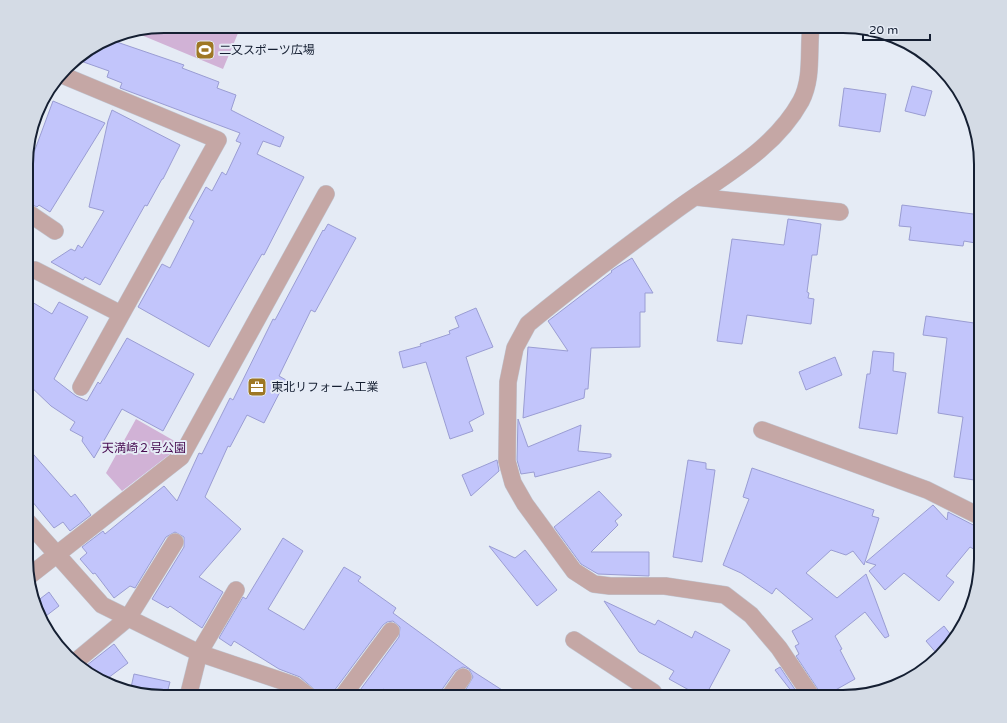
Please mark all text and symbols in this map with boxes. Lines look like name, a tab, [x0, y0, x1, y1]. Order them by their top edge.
scale bar	[863, 16, 930, 42]
text: 20 m	[869, 23, 898, 37]
sports icon: 二又スポーツ広場	[194, 39, 216, 61]
place label: 二又スポーツ広場	[219, 43, 315, 57]
office icon: 東北リフォーム工業	[246, 376, 268, 398]
place label: 東北リフォーム工業	[271, 380, 379, 394]
park label: 天満崎２号公園	[102, 441, 186, 455]

